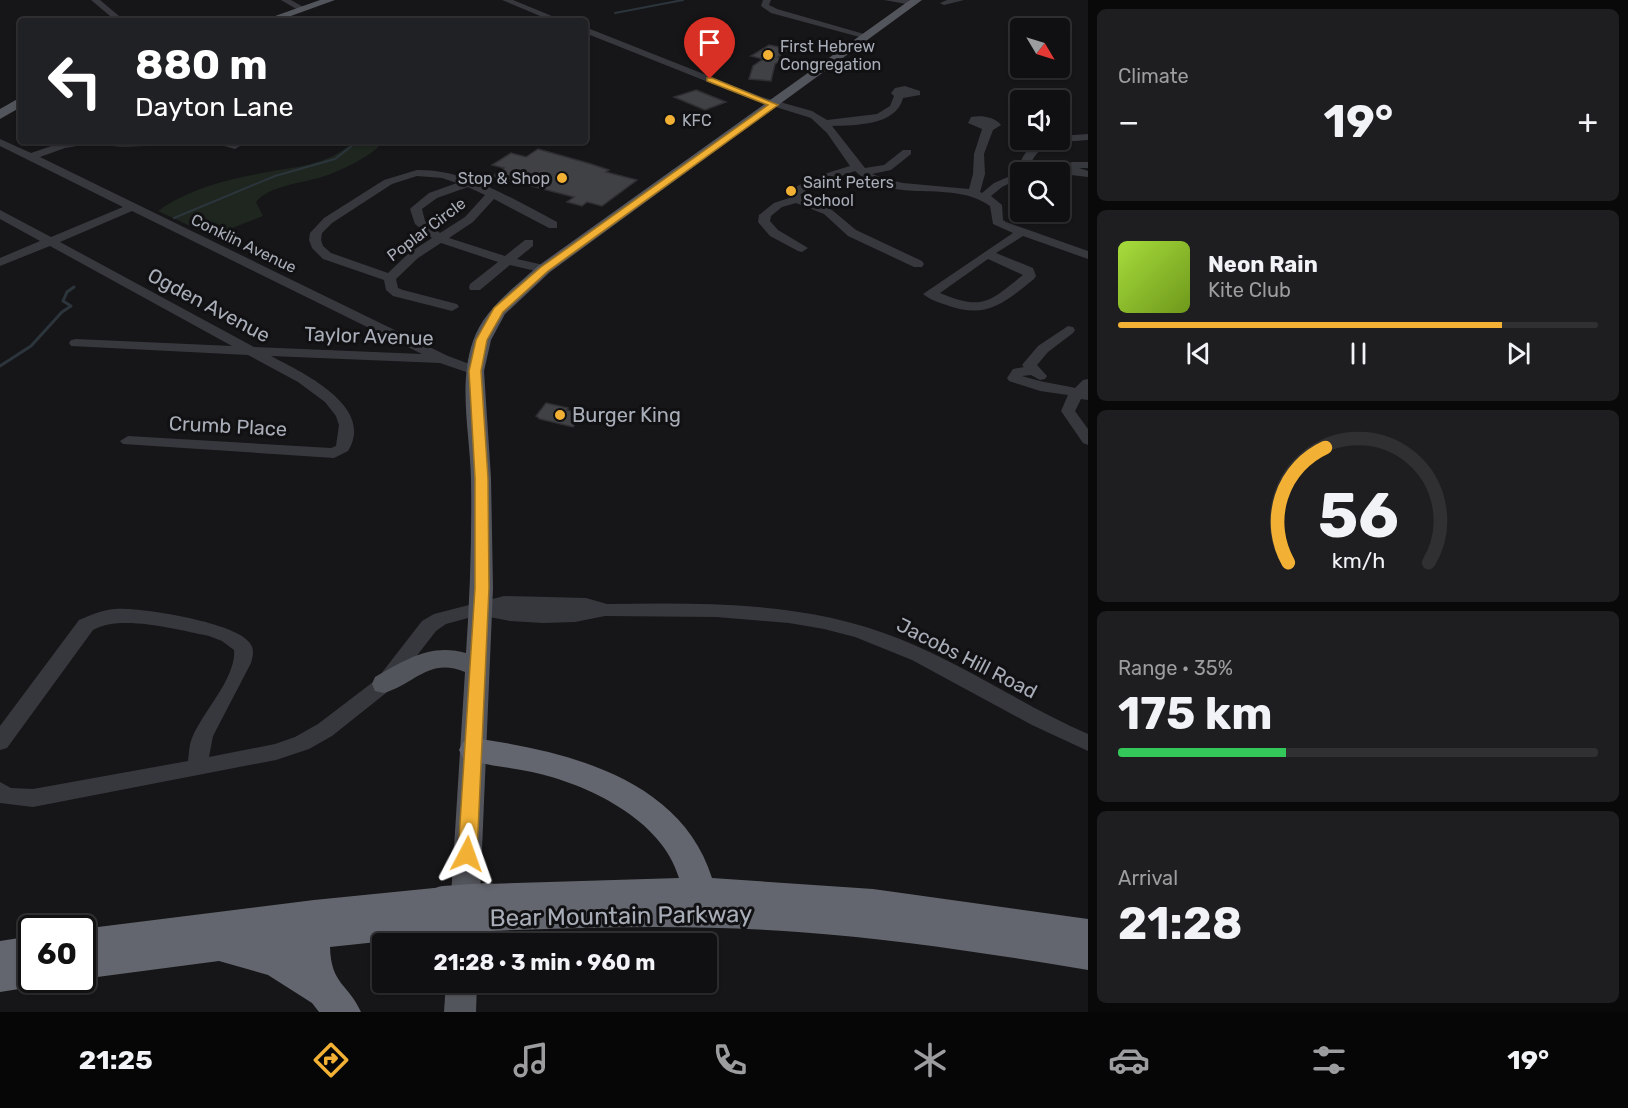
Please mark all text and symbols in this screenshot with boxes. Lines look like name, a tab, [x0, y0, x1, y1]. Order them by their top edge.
pin	[684, 17, 735, 79]
north arrow	[1010, 18, 1070, 78]
map controls	[1010, 18, 1070, 222]
icon: arrive	[693, 26, 726, 59]
place label: First Hebrew Congregation	[780, 37, 881, 74]
text: 880 m	[135, 40, 268, 90]
icon: left	[36, 42, 114, 120]
marker: First Hebrew Congregation	[761, 48, 775, 62]
text: Climate	[1118, 64, 1189, 88]
button: sound	[1010, 90, 1070, 150]
text: Dayton Lane	[135, 91, 294, 123]
text: 19°	[1324, 95, 1393, 148]
text: −	[1118, 102, 1139, 141]
text: +	[1577, 102, 1598, 141]
place label: KFC	[682, 111, 712, 130]
marker: KFC	[663, 113, 677, 127]
button: search	[1010, 162, 1070, 222]
place label: Stop & Shop	[458, 169, 550, 188]
marker: Stop & Shop	[555, 171, 569, 185]
place label: Saint Peters School	[803, 173, 894, 210]
marker: Saint Peters School	[784, 184, 798, 198]
street label: Poplar Circle	[383, 194, 469, 265]
street label: Conklin Avenue	[188, 210, 300, 277]
text: Neon Rain	[1208, 251, 1318, 278]
street label: Ogden Avenue	[144, 263, 274, 347]
text: Kite Club	[1208, 278, 1291, 302]
street label: Taylor Avenue	[304, 322, 434, 350]
icon: previous	[1182, 337, 1215, 370]
icon: pause	[1342, 337, 1375, 370]
icon: next	[1502, 337, 1535, 370]
place label: Burger King	[572, 403, 681, 427]
marker: Burger King	[553, 408, 567, 422]
street label: Crumb Place	[168, 411, 288, 441]
text: 56	[1318, 479, 1398, 553]
text: km/h	[1331, 548, 1385, 573]
street label: Jacobs Hill Road	[893, 612, 1041, 704]
text: Range · 35%	[1118, 656, 1233, 680]
text: 175 km	[1118, 687, 1272, 740]
position arrow	[435, 822, 499, 886]
text: Arrival	[1118, 866, 1178, 890]
text: 21:28	[1118, 897, 1242, 950]
street label: Bear Mountain Parkway	[489, 900, 753, 932]
speed limit sign: 60	[18, 915, 96, 993]
text: 21:28 · 3 min · 960 m	[433, 949, 656, 976]
icon: directions	[310, 1039, 352, 1081]
icon: music	[510, 1039, 552, 1081]
icon: phone	[709, 1039, 751, 1081]
icon: climate	[909, 1039, 951, 1081]
icon: car	[1108, 1039, 1150, 1081]
icon: filters	[1308, 1039, 1350, 1081]
text: 21:25	[79, 1044, 153, 1076]
text: 19°	[1507, 1044, 1549, 1076]

